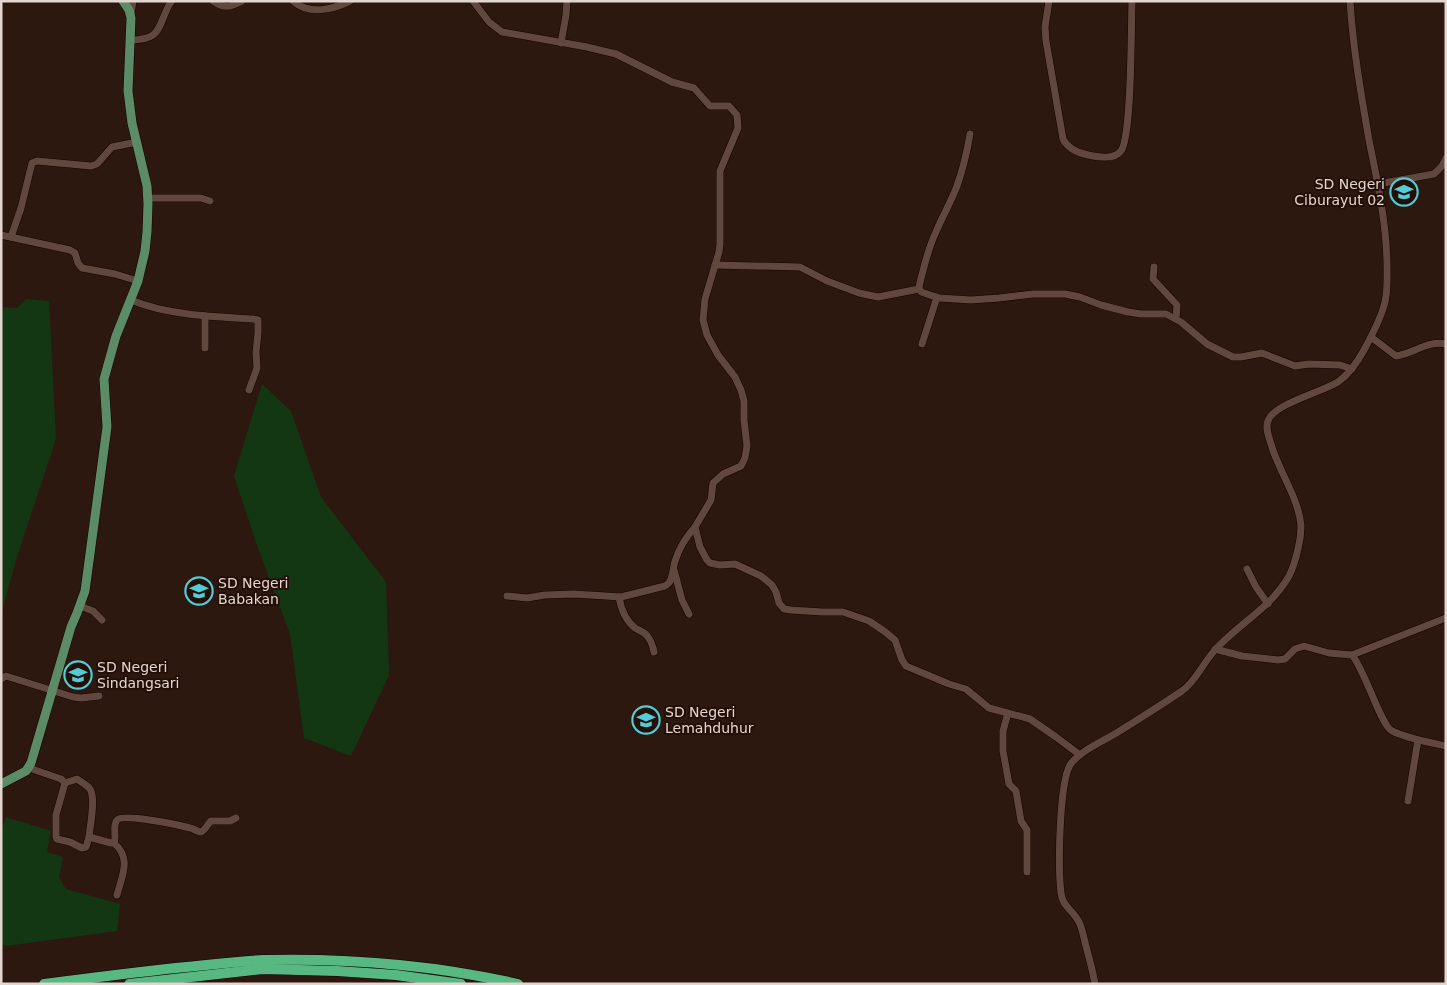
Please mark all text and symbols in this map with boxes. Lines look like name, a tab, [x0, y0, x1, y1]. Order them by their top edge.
place label: SD Negeri Ciburayut 02	[1294, 176, 1385, 208]
school or university icon: SD Negeri Ciburayut 02	[1389, 177, 1419, 207]
place label: SD Negeri Babakan	[218, 575, 288, 607]
school or university icon: SD Negeri Babakan	[184, 576, 214, 606]
place label: SD Negeri Sindangsari	[97, 659, 179, 691]
school or university icon: SD Negeri Sindangsari	[63, 660, 93, 690]
place label: SD Negeri Lemahduhur	[665, 704, 754, 736]
school or university icon: SD Negeri Lemahduhur	[631, 705, 661, 735]

